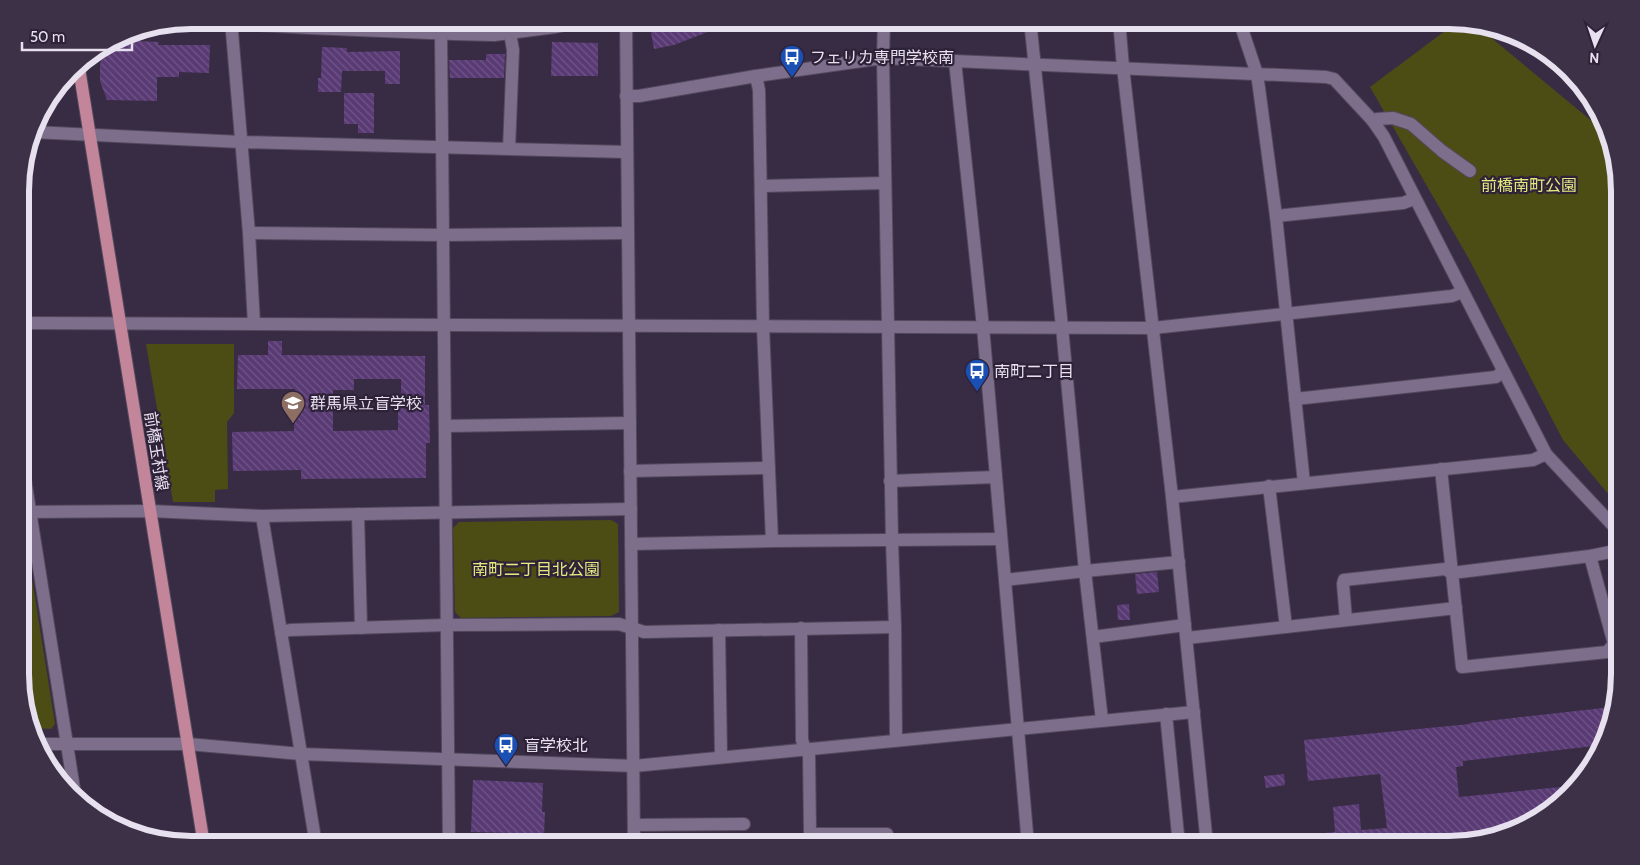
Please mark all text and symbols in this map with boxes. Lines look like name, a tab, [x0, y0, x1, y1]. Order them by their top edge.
scale bar	[22, 20, 132, 52]
north arrow	[1570, 20, 1620, 70]
text: 50 m	[30, 28, 65, 46]
bus stop icon: フェリカ専門学校南	[779, 44, 805, 78]
place label: フェリカ専門学校南	[810, 48, 954, 67]
text: N	[1589, 49, 1600, 67]
park label: 前橋南町公園	[1481, 176, 1577, 195]
bus stop icon: 南町二丁目	[964, 358, 990, 392]
place label: 南町二丁目	[994, 362, 1074, 381]
school or university icon: 群馬県立盲学校	[280, 390, 306, 424]
place label: 群馬県立盲学校	[310, 394, 422, 413]
street label: 前橋玉村線	[141, 410, 172, 492]
park label: 南町二丁目北公園	[472, 560, 600, 579]
bus stop icon: 盲学校北	[493, 732, 519, 766]
place label: 盲学校北	[524, 736, 588, 755]

